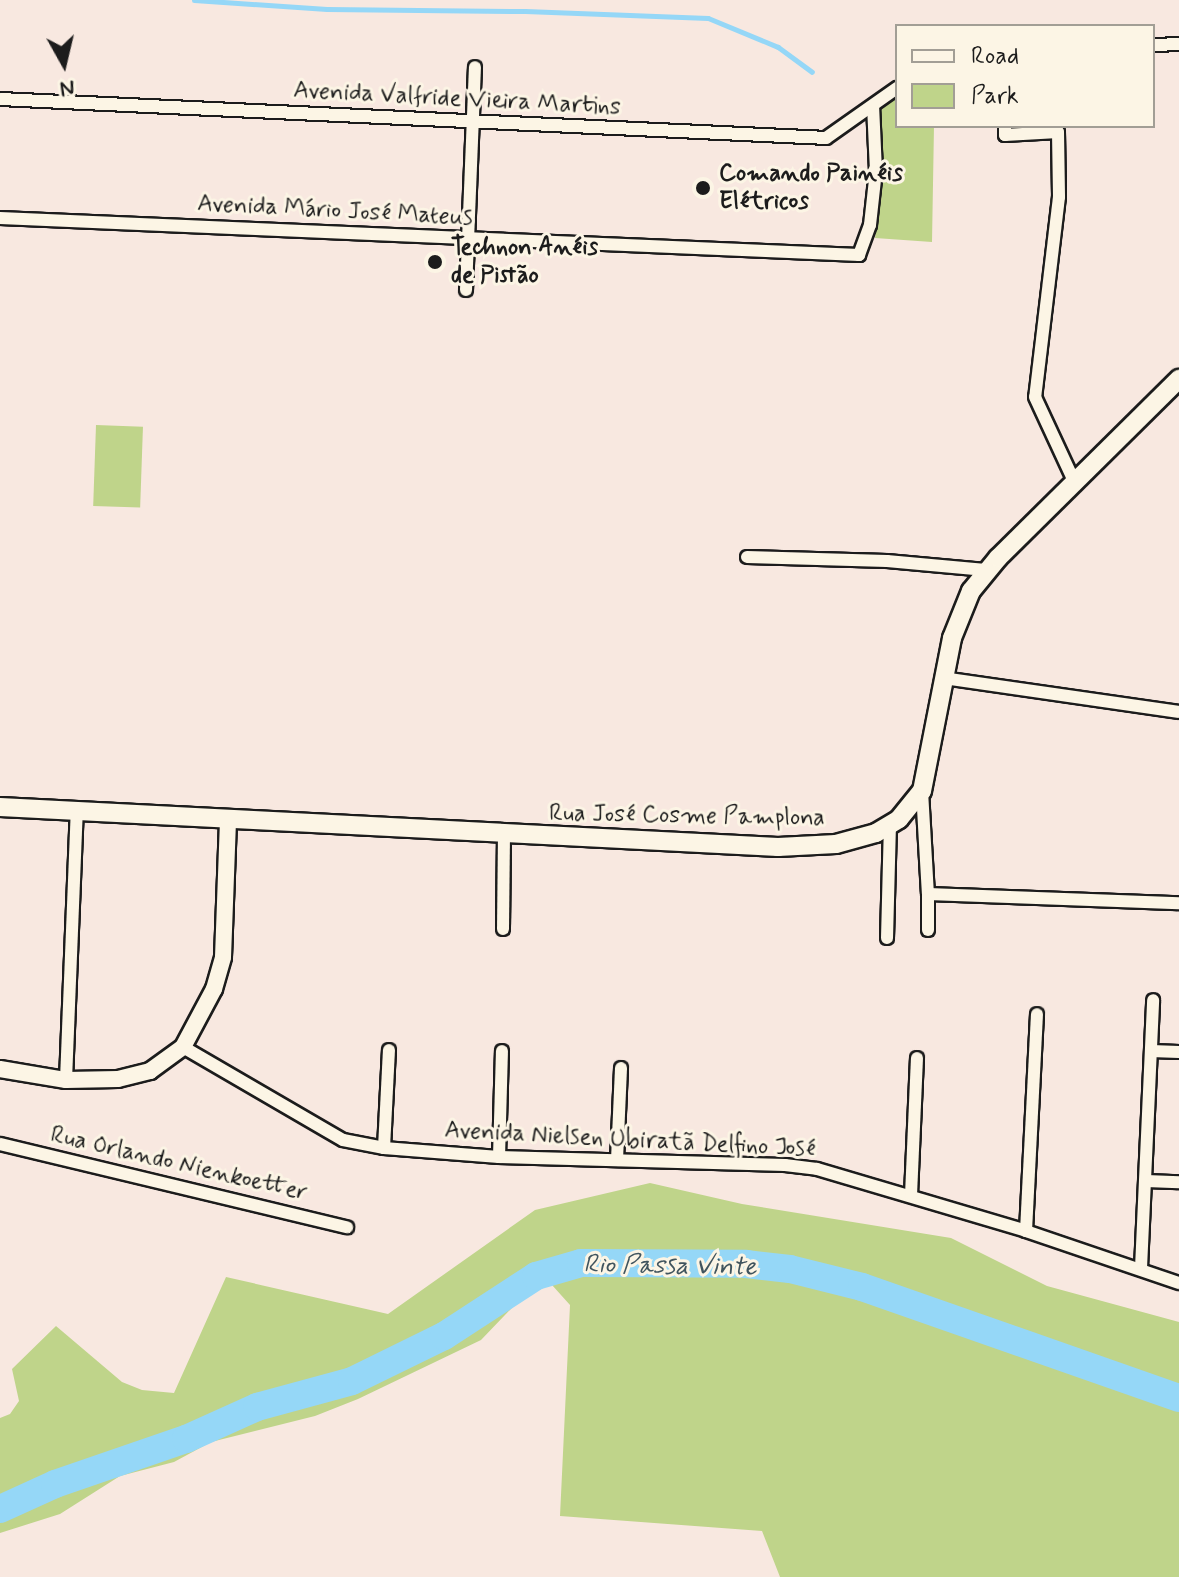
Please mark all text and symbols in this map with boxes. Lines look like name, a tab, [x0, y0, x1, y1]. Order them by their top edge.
north arrow	[24, 24, 104, 104]
legend	[895, 24, 1155, 128]
text: Road	[971, 41, 1019, 72]
text: N	[58, 73, 77, 103]
street label: Avenida Valfride Vieira Martins	[296, 76, 618, 122]
text: Park	[971, 81, 1019, 112]
place label: Comando Painéis Elétricos	[719, 160, 897, 216]
marker: Comando Painéis Elétricos	[694, 179, 712, 197]
street label: Avenida Mário José Mateus	[196, 189, 474, 233]
place label: Technon Anéis de Pistão	[451, 234, 593, 290]
marker: Technon Anéis de Pistão	[426, 253, 444, 271]
street label: Rua José Cosme Pamplona	[549, 799, 825, 833]
street label: Avenida Nielsen Ubiratã Delfino José	[445, 1116, 815, 1164]
street label: Rua Orlando Nienkoetter	[51, 1121, 307, 1207]
water label: Rio Passa Vinte	[585, 1250, 755, 1284]

